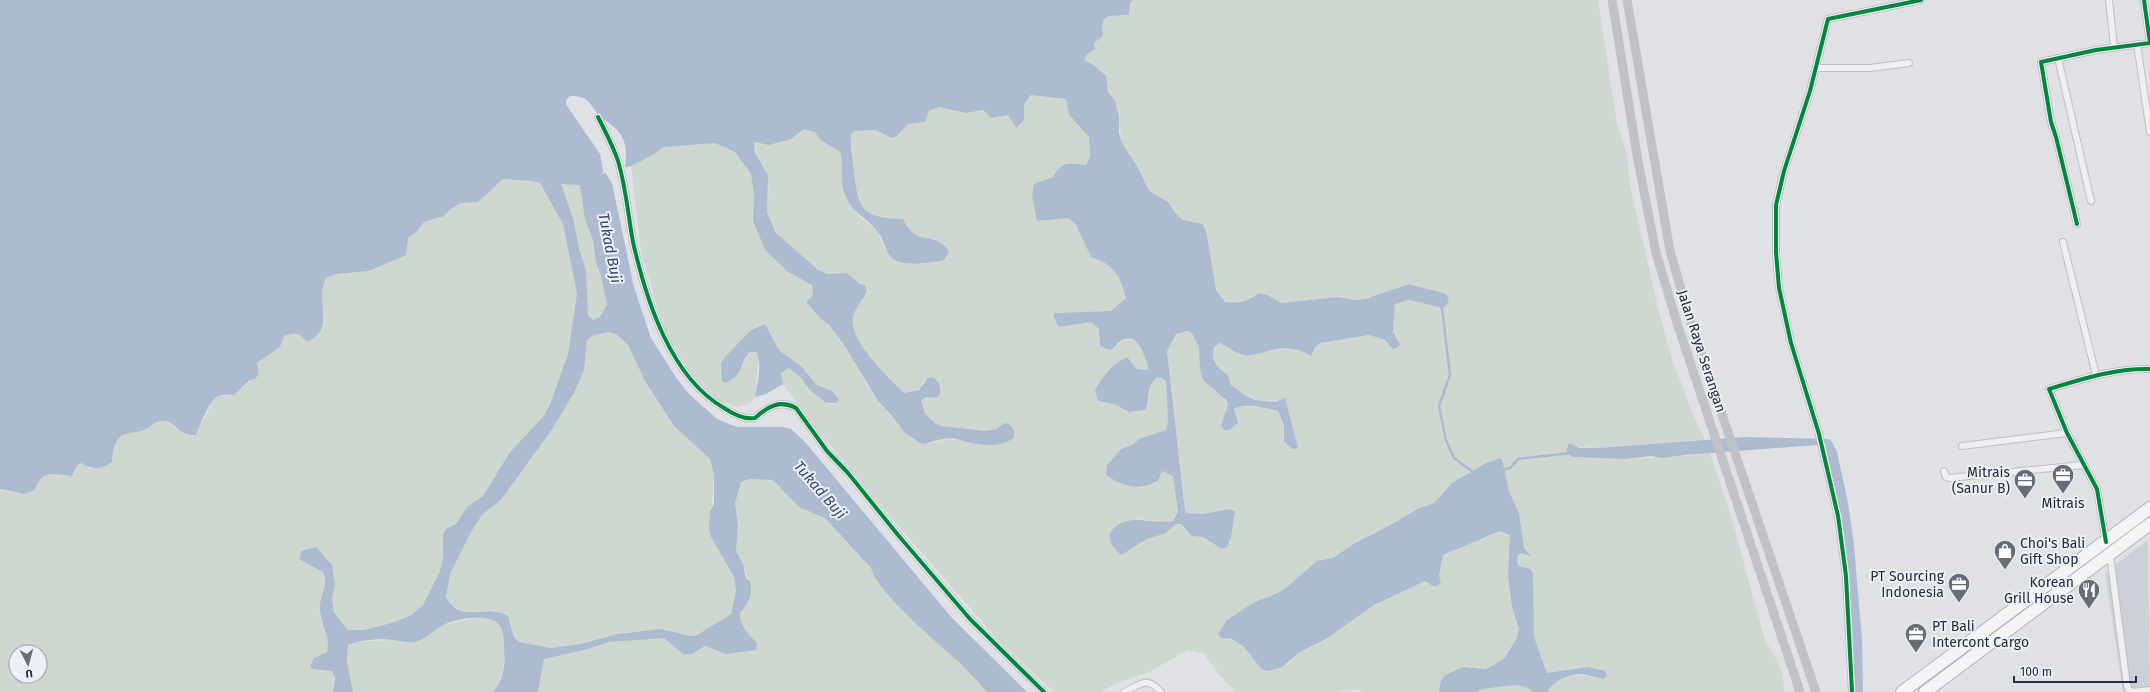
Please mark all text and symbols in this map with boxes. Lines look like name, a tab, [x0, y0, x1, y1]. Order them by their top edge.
water label: Tukad Buji	[594, 211, 626, 285]
street label: Jalan Raya Serangan	[1674, 288, 1729, 415]
water label: Tukad Buji	[790, 457, 850, 523]
office icon: Mitrais	[2050, 462, 2076, 495]
place label: Mitrais (Sanur B)	[1952, 464, 2010, 497]
office icon: Mitrais (Sanur B)	[2012, 467, 2038, 500]
place label: Mitrais	[2042, 495, 2085, 512]
place label: Choi's Bali Gift Shop	[2020, 535, 2085, 568]
shop icon: Choi's Bali Gift Shop	[1992, 538, 2018, 571]
place label: PT Sourcing Indonesia	[1870, 568, 1945, 601]
office icon: PT Sourcing Indonesia	[1946, 571, 1972, 604]
place label: Korean Grill House	[2004, 574, 2074, 607]
restaurant icon: Korean Grill House	[2076, 577, 2102, 610]
place label: PT Bali Intercont Cargo	[1932, 618, 2029, 651]
office icon: PT Bali Intercont Cargo	[1903, 621, 1929, 654]
north arrow	[8, 644, 48, 684]
scale bar	[2014, 658, 2136, 684]
text: 100 m	[2020, 665, 2052, 679]
text: U	[25, 667, 33, 680]

